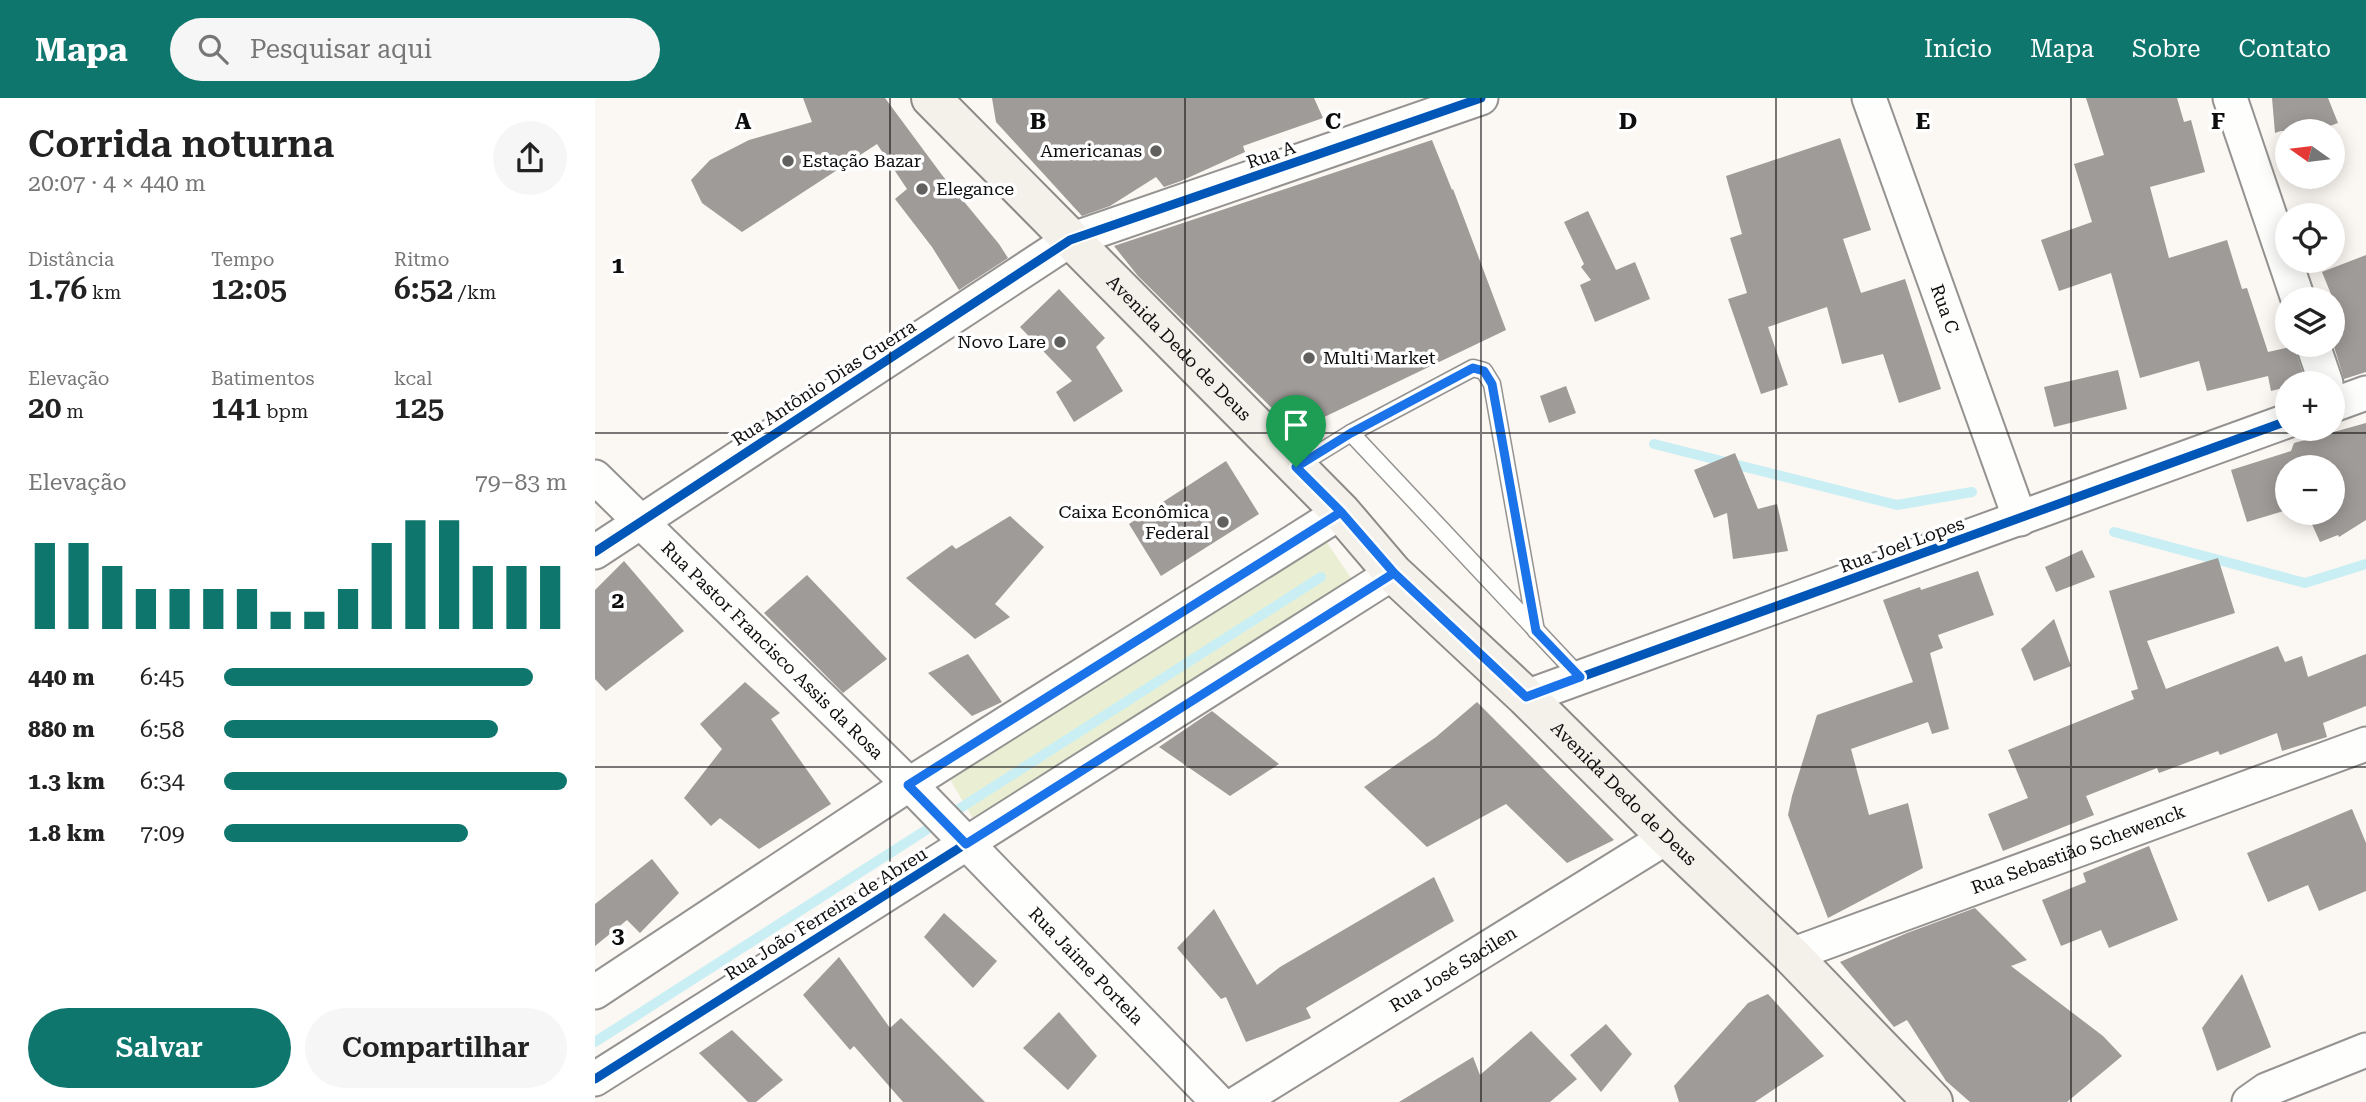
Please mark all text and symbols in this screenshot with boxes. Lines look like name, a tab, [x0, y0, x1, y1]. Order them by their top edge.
search box	[170, 18, 660, 81]
text: Mapa	[35, 30, 128, 69]
icon: search	[194, 30, 232, 68]
text: Pesquisar aqui	[250, 34, 432, 64]
text: Início	[1924, 35, 1992, 63]
text: Mapa	[2030, 35, 2094, 63]
text: Sobre	[2132, 35, 2200, 63]
text: Contato	[2238, 35, 2331, 63]
text: A	[735, 108, 752, 135]
text: B	[1030, 108, 1046, 135]
text: C	[1325, 108, 1341, 135]
text: D	[1619, 108, 1637, 135]
text: E	[1916, 108, 1930, 135]
text: F	[2211, 108, 2225, 135]
north arrow	[2275, 119, 2345, 189]
map controls	[2275, 119, 2345, 525]
button: share	[493, 121, 567, 195]
text: Corrida noturna	[28, 122, 334, 166]
street label: Rua A	[1244, 136, 1298, 173]
place label: Americanas	[1040, 140, 1142, 161]
marker: Americanas	[1148, 143, 1164, 159]
place label: Estação Bazar	[802, 150, 921, 171]
marker: Estação Bazar	[780, 153, 796, 169]
text: 20:07 · 4 × 440 m	[28, 170, 206, 197]
place label: Elegance	[936, 178, 1014, 199]
marker: Elegance	[914, 181, 930, 197]
button: locate	[2275, 203, 2345, 273]
text: Distância	[28, 248, 114, 271]
text: Tempo	[211, 248, 274, 271]
text: Ritmo	[394, 248, 449, 271]
text: 1	[612, 252, 625, 279]
text: 1.76	[28, 271, 87, 306]
text: 12:05	[211, 271, 287, 306]
text: 6:52	[394, 271, 453, 306]
street label: Avenida Dedo de Deus	[1103, 271, 1256, 425]
text: km	[87, 281, 121, 304]
text: /km	[453, 281, 496, 304]
street label: Rua C	[1927, 281, 1964, 336]
button: layers	[2275, 287, 2345, 357]
street label: Rua Antônio Dias Guerra	[728, 315, 920, 450]
place label: Novo Lare	[957, 331, 1046, 352]
marker: Novo Lare	[1052, 334, 1068, 350]
place label: Multi Market	[1323, 347, 1436, 368]
marker: Multi Market	[1301, 350, 1317, 366]
text: Elevação	[28, 367, 109, 390]
text: Batimentos	[211, 367, 314, 390]
text: kcal	[394, 367, 432, 390]
button: +	[2275, 371, 2345, 441]
text: 20	[28, 390, 62, 425]
text: 141	[211, 390, 261, 425]
text: 125	[394, 390, 444, 425]
pin	[1266, 395, 1326, 467]
text: m	[62, 400, 84, 423]
text: bpm	[261, 400, 308, 423]
icon: arrive	[1277, 406, 1315, 444]
button: −	[2275, 455, 2345, 525]
text: Elevação	[28, 469, 127, 496]
text: 79–83 m	[475, 469, 567, 496]
place label: Caixa Econômica Federal	[1058, 501, 1209, 543]
street label: Rua Joel Lopes	[1837, 512, 1967, 577]
marker: Caixa Econômica Federal	[1215, 514, 1231, 530]
street label: Rua Pastor Francisco Assis da Rosa	[657, 537, 888, 763]
text: 2	[612, 587, 624, 614]
text: 440 m	[28, 664, 95, 691]
text: 6:45	[140, 664, 185, 691]
text: 880 m	[28, 716, 95, 743]
text: 6:58	[140, 716, 185, 743]
street label: Avenida Dedo de Deus	[1547, 717, 1701, 870]
text: 1.3 km	[28, 768, 105, 795]
text: 6:34	[140, 768, 185, 795]
street label: Rua Sebastião Schewenck	[1968, 800, 2188, 898]
text: 1.8 km	[28, 820, 105, 847]
text: 7:09	[140, 820, 185, 847]
street label: Rua João Ferreira de Abreu	[721, 843, 931, 984]
street label: Rua Jaime Portela	[1025, 903, 1148, 1029]
text: 3	[612, 922, 625, 949]
street label: Rua José Sacilen	[1386, 922, 1521, 1016]
button: Salvar	[28, 1008, 291, 1088]
button: Compartilhar	[305, 1008, 567, 1088]

